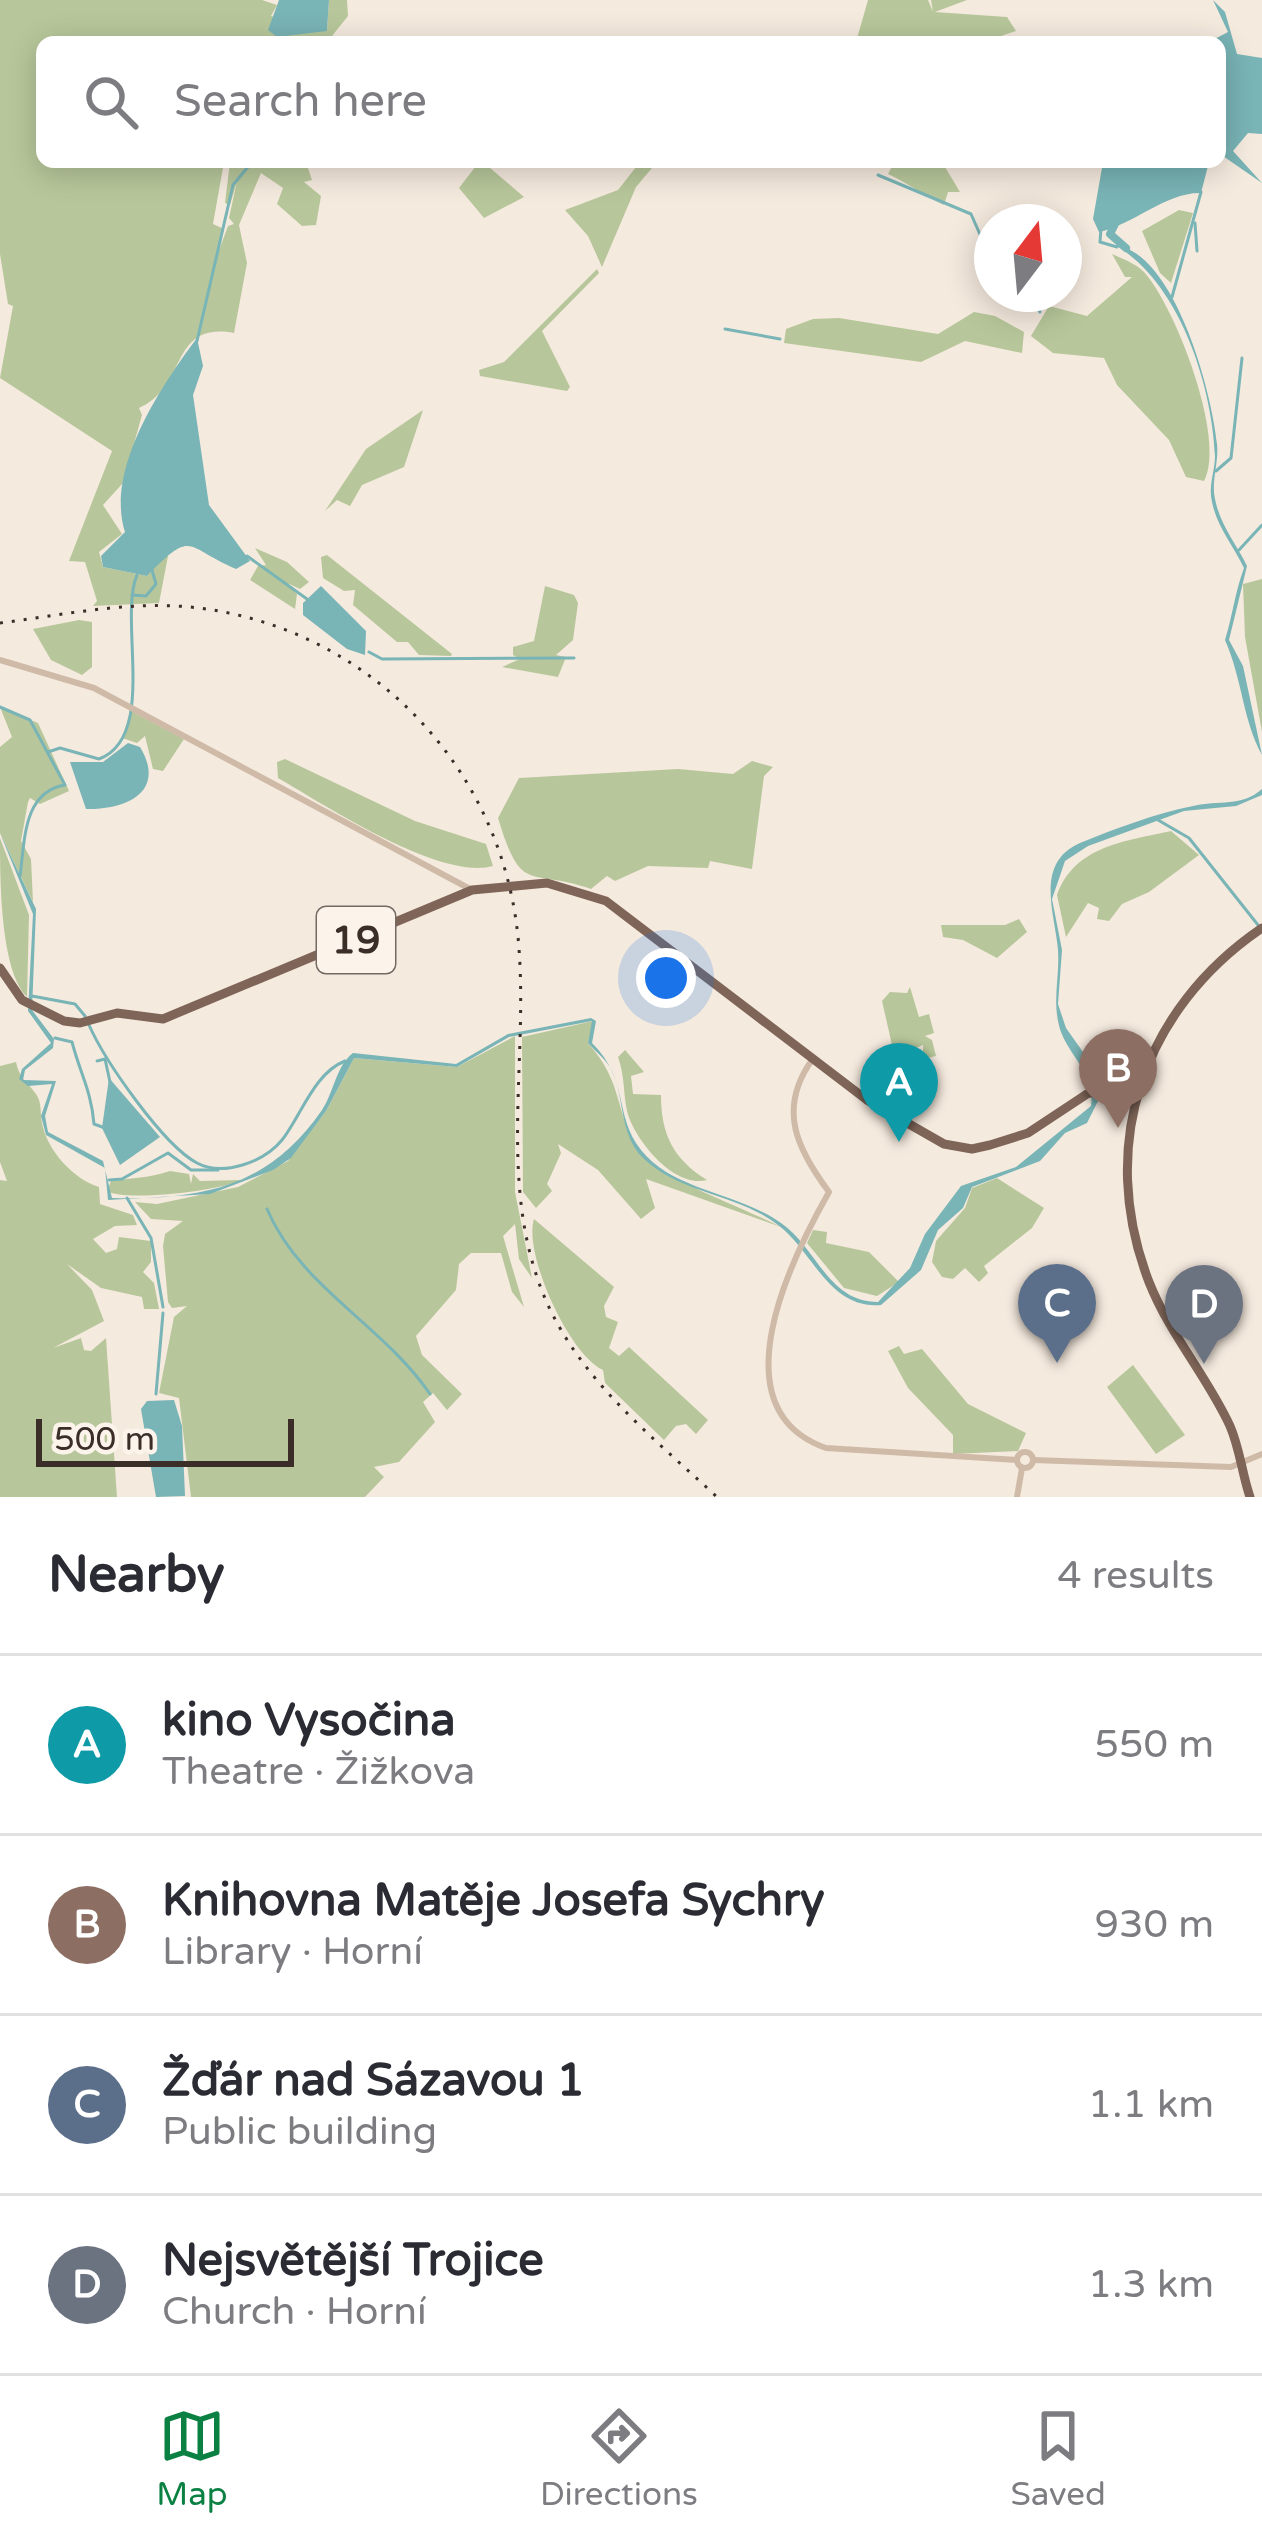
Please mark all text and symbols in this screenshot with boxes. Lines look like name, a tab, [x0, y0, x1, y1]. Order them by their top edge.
search box	[36, 36, 1226, 168]
icon: search	[78, 69, 144, 135]
text: Search here	[174, 75, 427, 129]
north arrow	[974, 204, 1082, 312]
road number: 19	[317, 907, 395, 973]
your location	[636, 948, 696, 1008]
pin: B	[1079, 1029, 1157, 1128]
pin: A	[860, 1043, 938, 1142]
pin: C	[1018, 1264, 1096, 1363]
pin: D	[1165, 1265, 1243, 1364]
scale bar	[36, 1413, 294, 1466]
text: 500 m	[54, 1420, 155, 1459]
text: Nearby	[48, 1544, 225, 1606]
text: 4 results	[1057, 1552, 1214, 1599]
text: kino Vysočina	[162, 1694, 456, 1748]
text: A	[72, 1721, 102, 1768]
text: 550 m	[1095, 1721, 1214, 1768]
text: Theatre · Žižkova	[162, 1748, 475, 1795]
text: Knihovna Matěje Josefa Sychry	[162, 1874, 824, 1928]
text: B	[73, 1901, 101, 1948]
text: 930 m	[1095, 1901, 1214, 1948]
text: Library · Horní	[162, 1928, 423, 1975]
text: Žďár nad Sázavou 1	[162, 2054, 585, 2108]
text: C	[73, 2081, 101, 2128]
text: 1.1 km	[1088, 2081, 1214, 2128]
text: Public building	[162, 2108, 437, 2155]
text: Nejsvětější Trojice	[162, 2234, 544, 2288]
text: D	[72, 2261, 102, 2308]
text: 1.3 km	[1088, 2261, 1214, 2308]
text: Church · Horní	[162, 2288, 427, 2335]
tab: Map	[156, 2403, 228, 2514]
tab: Directions	[540, 2403, 698, 2514]
tab: Saved	[1010, 2403, 1106, 2514]

